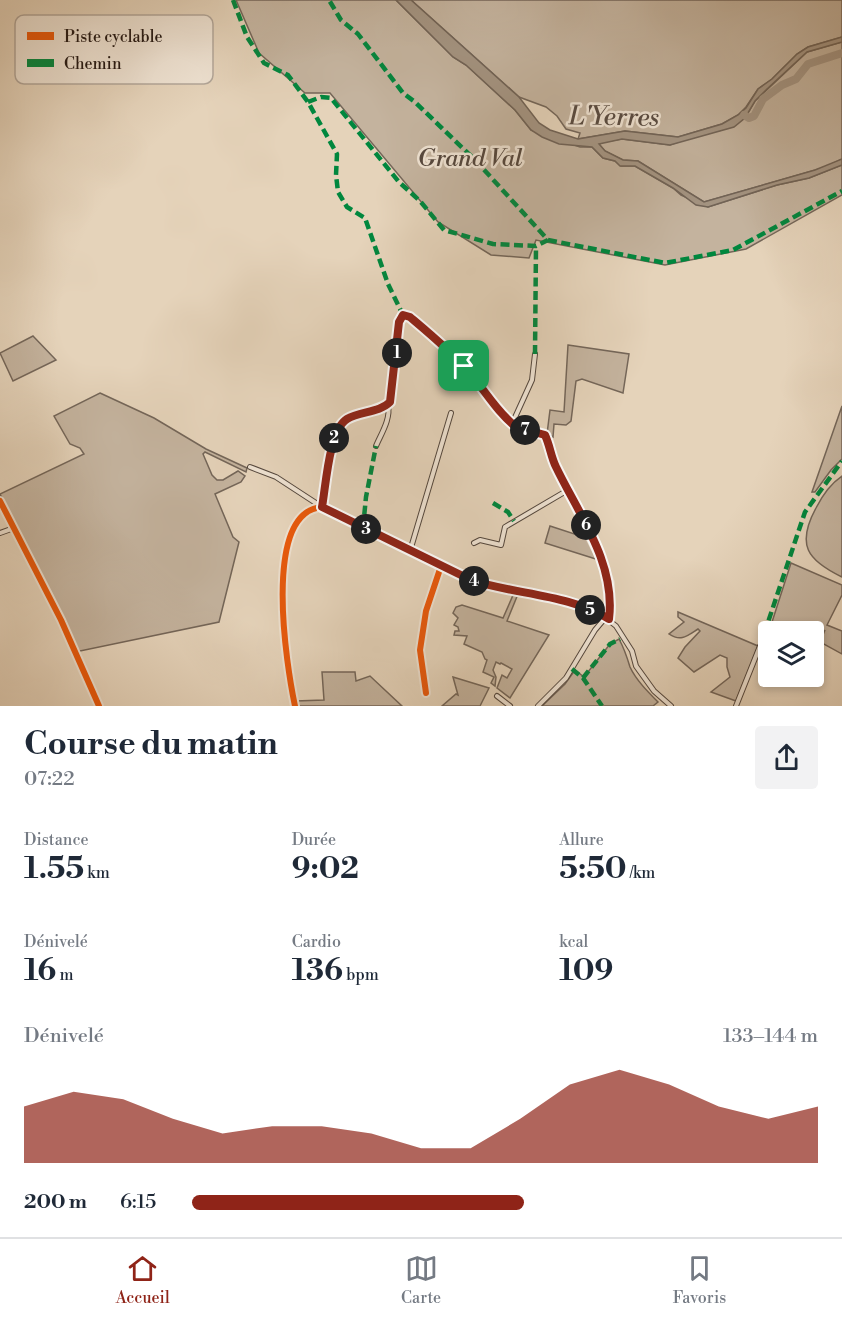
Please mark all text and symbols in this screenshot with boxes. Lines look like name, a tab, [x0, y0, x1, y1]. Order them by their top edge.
legend	[15, 15, 213, 84]
text: Piste cyclable	[64, 27, 162, 47]
text: Chemin	[64, 54, 122, 74]
water label: L'Yerres	[568, 100, 660, 134]
park label: Grand Val	[417, 144, 523, 174]
pin: 1	[382, 338, 412, 368]
pin	[438, 340, 489, 391]
text: 1	[393, 343, 401, 363]
icon: arrive	[447, 349, 480, 382]
pin: 7	[510, 415, 540, 445]
text: 7	[520, 420, 530, 440]
pin: 2	[319, 423, 349, 453]
text: 2	[329, 428, 339, 448]
pin: 6	[571, 510, 601, 540]
pin: 3	[351, 514, 381, 544]
text: 6	[581, 515, 591, 535]
text: 3	[361, 519, 371, 539]
pin: 4	[459, 566, 489, 596]
text: 4	[469, 571, 479, 591]
pin: 5	[575, 595, 605, 625]
text: 5	[585, 600, 595, 620]
map controls	[758, 621, 824, 687]
button: layers	[758, 621, 824, 687]
text: Course du matin	[24, 724, 278, 765]
button: share	[755, 726, 818, 789]
text: 07:22	[24, 767, 75, 792]
text: Distance	[24, 830, 89, 850]
text: Durée	[292, 830, 336, 850]
text: Allure	[559, 830, 604, 850]
text: 1.55	[24, 850, 84, 888]
text: 9:02	[292, 850, 359, 888]
text: 5:50	[559, 850, 627, 888]
text: km	[84, 863, 110, 883]
text: /km	[627, 863, 655, 883]
text: Dénivelé	[24, 932, 88, 952]
text: Cardio	[292, 932, 341, 952]
text: kcal	[559, 932, 588, 952]
text: 16	[24, 952, 56, 990]
text: 136	[292, 952, 343, 990]
text: 109	[559, 952, 613, 990]
text: m	[56, 965, 74, 985]
text: bpm	[343, 965, 379, 985]
text: Dénivelé	[24, 1024, 104, 1049]
text: 133–144 m	[723, 1024, 818, 1049]
text: 200 m	[24, 1190, 87, 1215]
text: 6:15	[120, 1190, 156, 1215]
tab: Accueil	[116, 1252, 170, 1308]
tab: Carte	[401, 1252, 441, 1308]
tab: Favoris	[673, 1252, 726, 1308]

